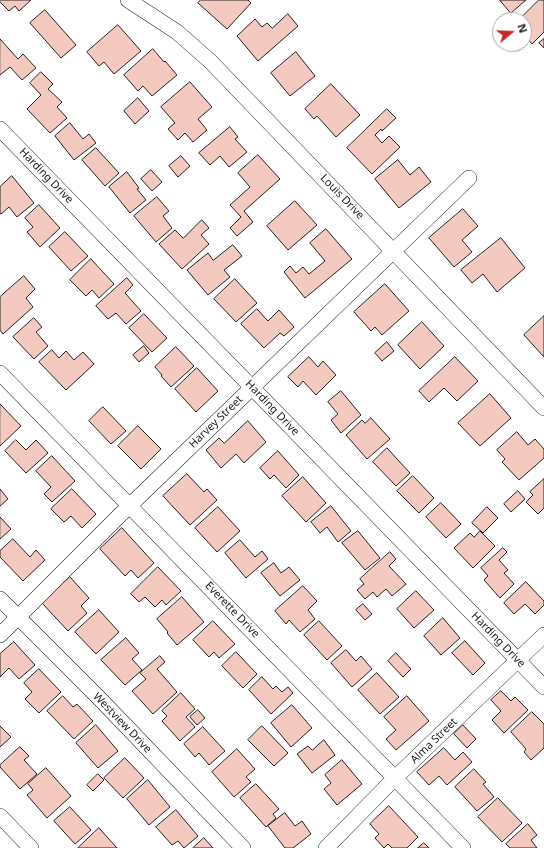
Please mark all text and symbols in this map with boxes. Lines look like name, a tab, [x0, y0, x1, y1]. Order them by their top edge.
north arrow	[492, 12, 532, 52]
text: N	[514, 22, 531, 35]
street label: Harding Drive	[16, 146, 76, 206]
street label: Louis Drive	[317, 172, 367, 222]
street label: Harding Drive	[242, 378, 302, 438]
street label: Harvey Street	[186, 393, 246, 451]
street label: Everette Drive	[202, 579, 262, 641]
street label: Harding Drive	[468, 610, 528, 670]
street label: Westview Drive	[90, 690, 154, 756]
street label: Alma Street	[408, 715, 460, 767]

